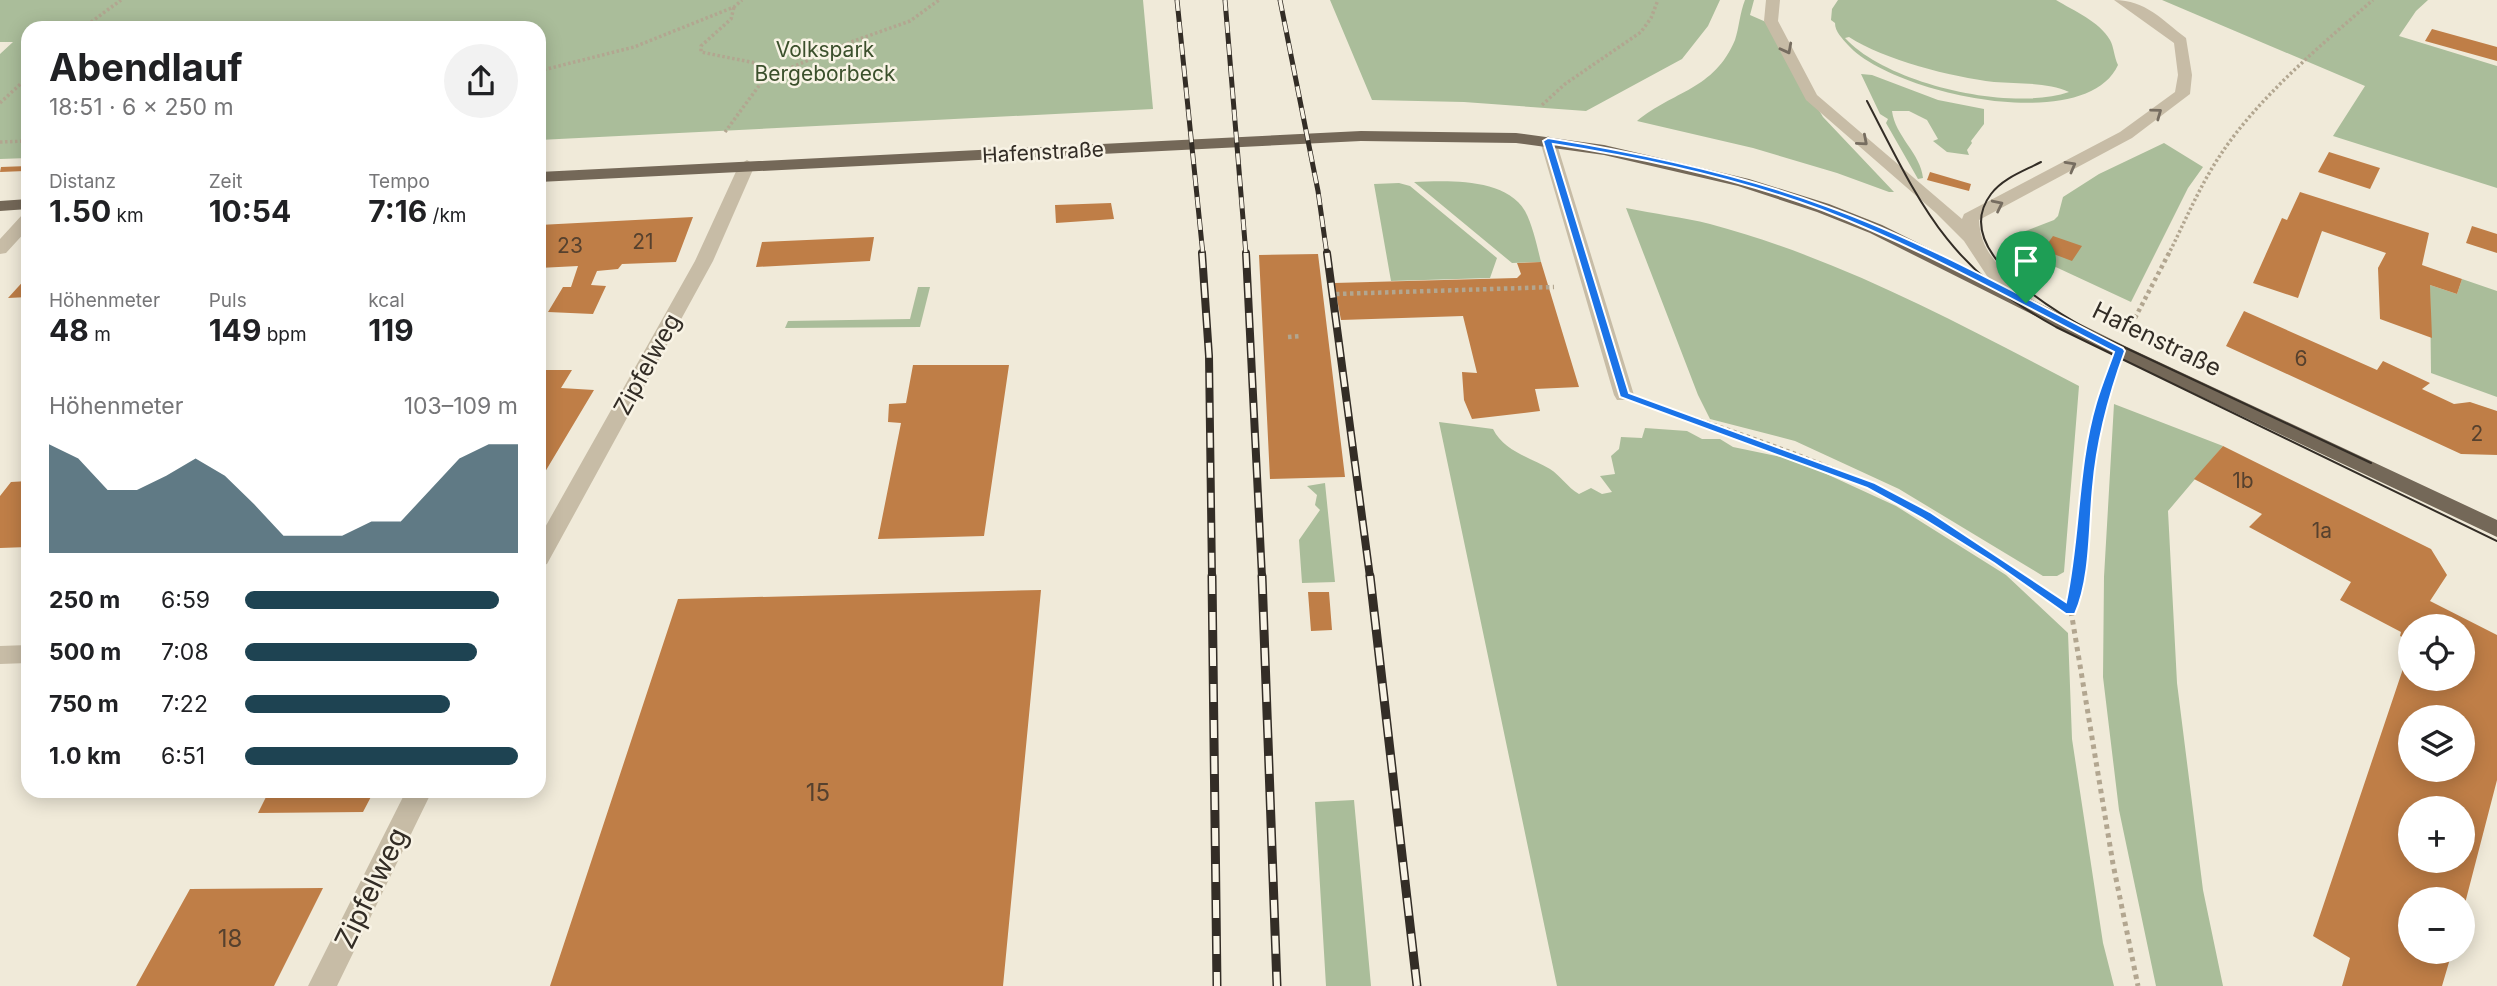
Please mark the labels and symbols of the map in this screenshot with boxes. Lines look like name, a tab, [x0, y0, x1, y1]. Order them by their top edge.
park label: Volkspark Bergeborbeck	[755, 37, 896, 86]
one-way arrow	[1779, 42, 1792, 55]
one-way arrow	[2149, 108, 2162, 121]
one-way arrow	[1855, 133, 1868, 145]
street label: Hafenstraße	[981, 136, 1105, 168]
one-way arrow	[2064, 161, 2076, 174]
one-way arrow	[1991, 199, 2003, 213]
house number: 21	[632, 229, 654, 254]
pin	[1996, 231, 2056, 303]
house number: 23	[557, 233, 583, 258]
street label: Hafenstraße	[2088, 295, 2226, 383]
street label: Zipfelweg	[607, 308, 687, 420]
house number: 6	[2294, 346, 2308, 371]
house number: 2	[2471, 421, 2483, 446]
house number: 1b	[2232, 468, 2254, 493]
house number: 1a	[2312, 518, 2332, 543]
house number: 15	[806, 778, 830, 807]
street label: Zipfelweg	[327, 822, 415, 954]
house number: 18	[218, 924, 242, 953]

